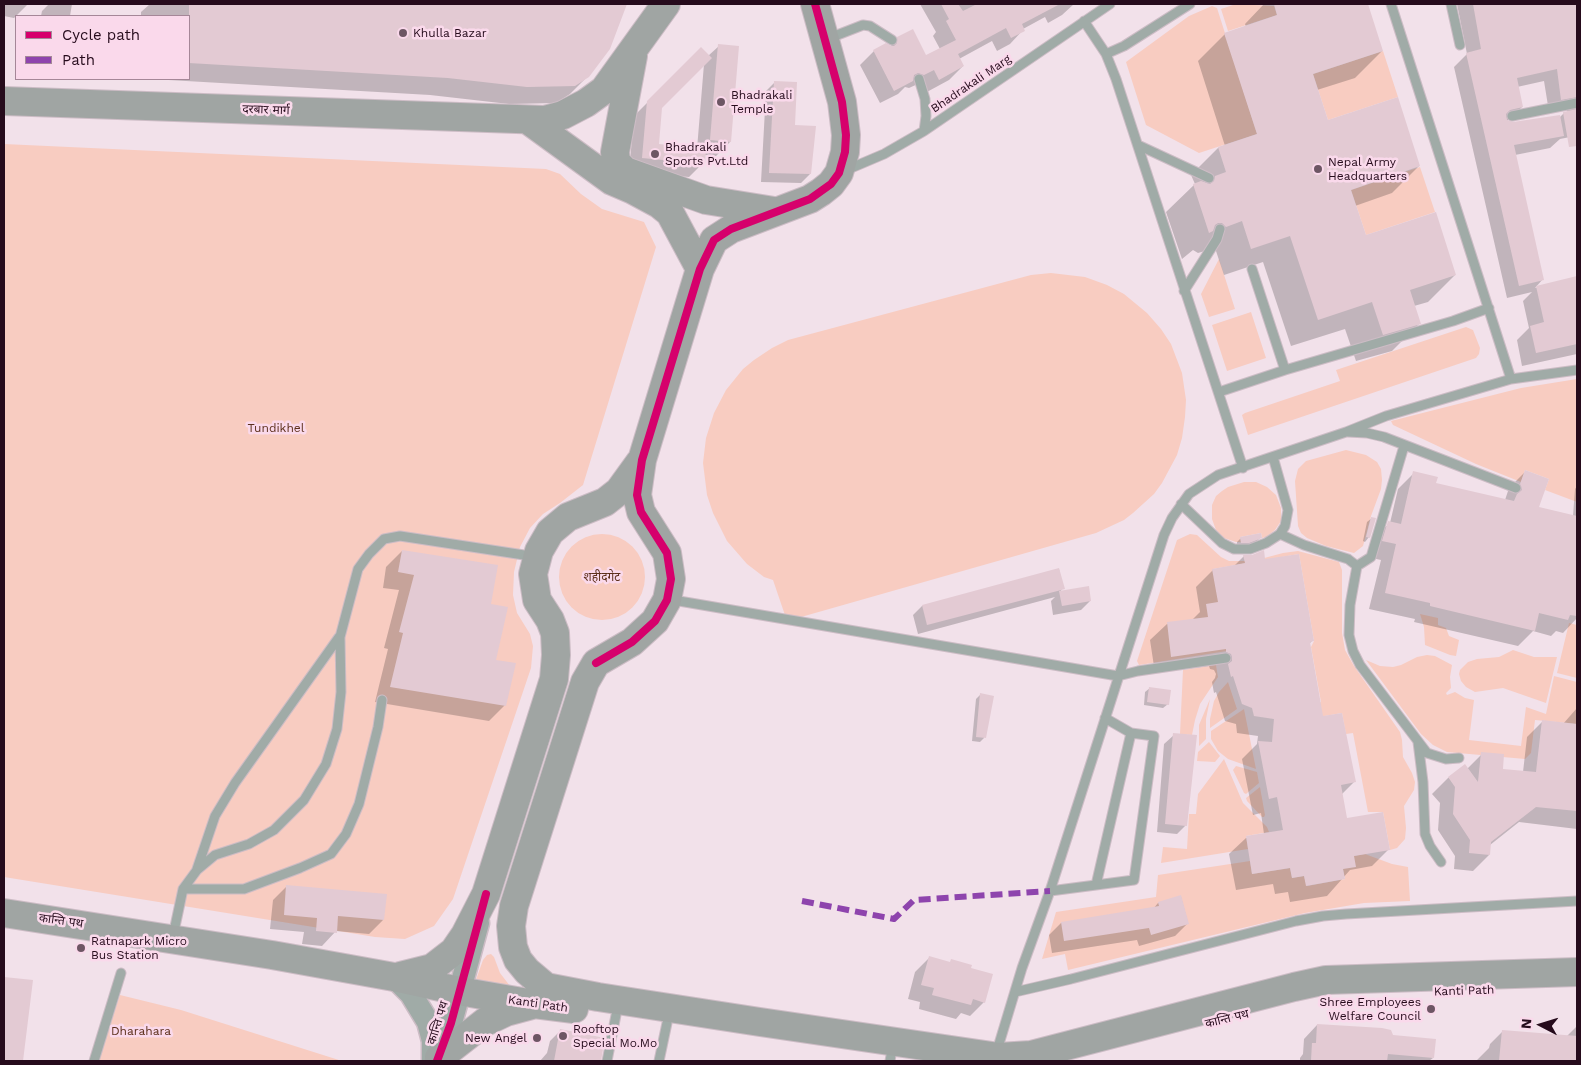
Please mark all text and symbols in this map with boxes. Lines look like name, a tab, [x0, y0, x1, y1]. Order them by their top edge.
legend	[15, 15, 190, 80]
text: Cycle path	[62, 26, 140, 44]
place label: Khulla Bazar	[413, 26, 487, 40]
marker: Khulla Bazar	[397, 27, 409, 39]
text: Path	[62, 51, 95, 69]
street label: Bhadrakali Marg	[928, 52, 1014, 116]
place label: Bhadrakali Temple	[731, 88, 792, 116]
marker: Bhadrakali Temple	[715, 96, 727, 108]
street label: दरबार मार्ग	[242, 102, 290, 118]
place label: Bhadrakali Sports Pvt.Ltd	[665, 140, 748, 168]
marker: Bhadrakali Sports Pvt.Ltd	[649, 148, 661, 160]
place label: Nepal Army Headquarters	[1328, 155, 1407, 183]
marker: Nepal Army Headquarters	[1312, 163, 1324, 175]
park label: Tundikhel	[248, 421, 304, 435]
park label: शहीदगेट	[584, 570, 620, 584]
street label: कान्ति पथ	[38, 911, 84, 931]
place label: Ratnapark Micro Bus Station	[91, 934, 187, 962]
marker: Ratnapark Micro Bus Station	[75, 942, 87, 954]
street label: Kanti Path	[1434, 983, 1494, 999]
street label: Kanti Path	[507, 993, 569, 1015]
place label: Shree Employees Welfare Council	[1320, 995, 1421, 1023]
street label: कान्ति पथ	[425, 1000, 451, 1046]
north arrow	[1516, 1000, 1566, 1050]
marker: Shree Employees Welfare Council	[1425, 1003, 1437, 1015]
street label: कान्ति पथ	[1204, 1007, 1250, 1031]
text: N	[1518, 1018, 1534, 1030]
place label: Rooftop Special Mo.Mo	[573, 1022, 657, 1050]
park label: Dharahara	[111, 1024, 171, 1038]
marker: Rooftop Special Mo.Mo	[557, 1030, 569, 1042]
place label: New Angel	[465, 1031, 527, 1045]
marker: New Angel	[531, 1032, 543, 1044]

